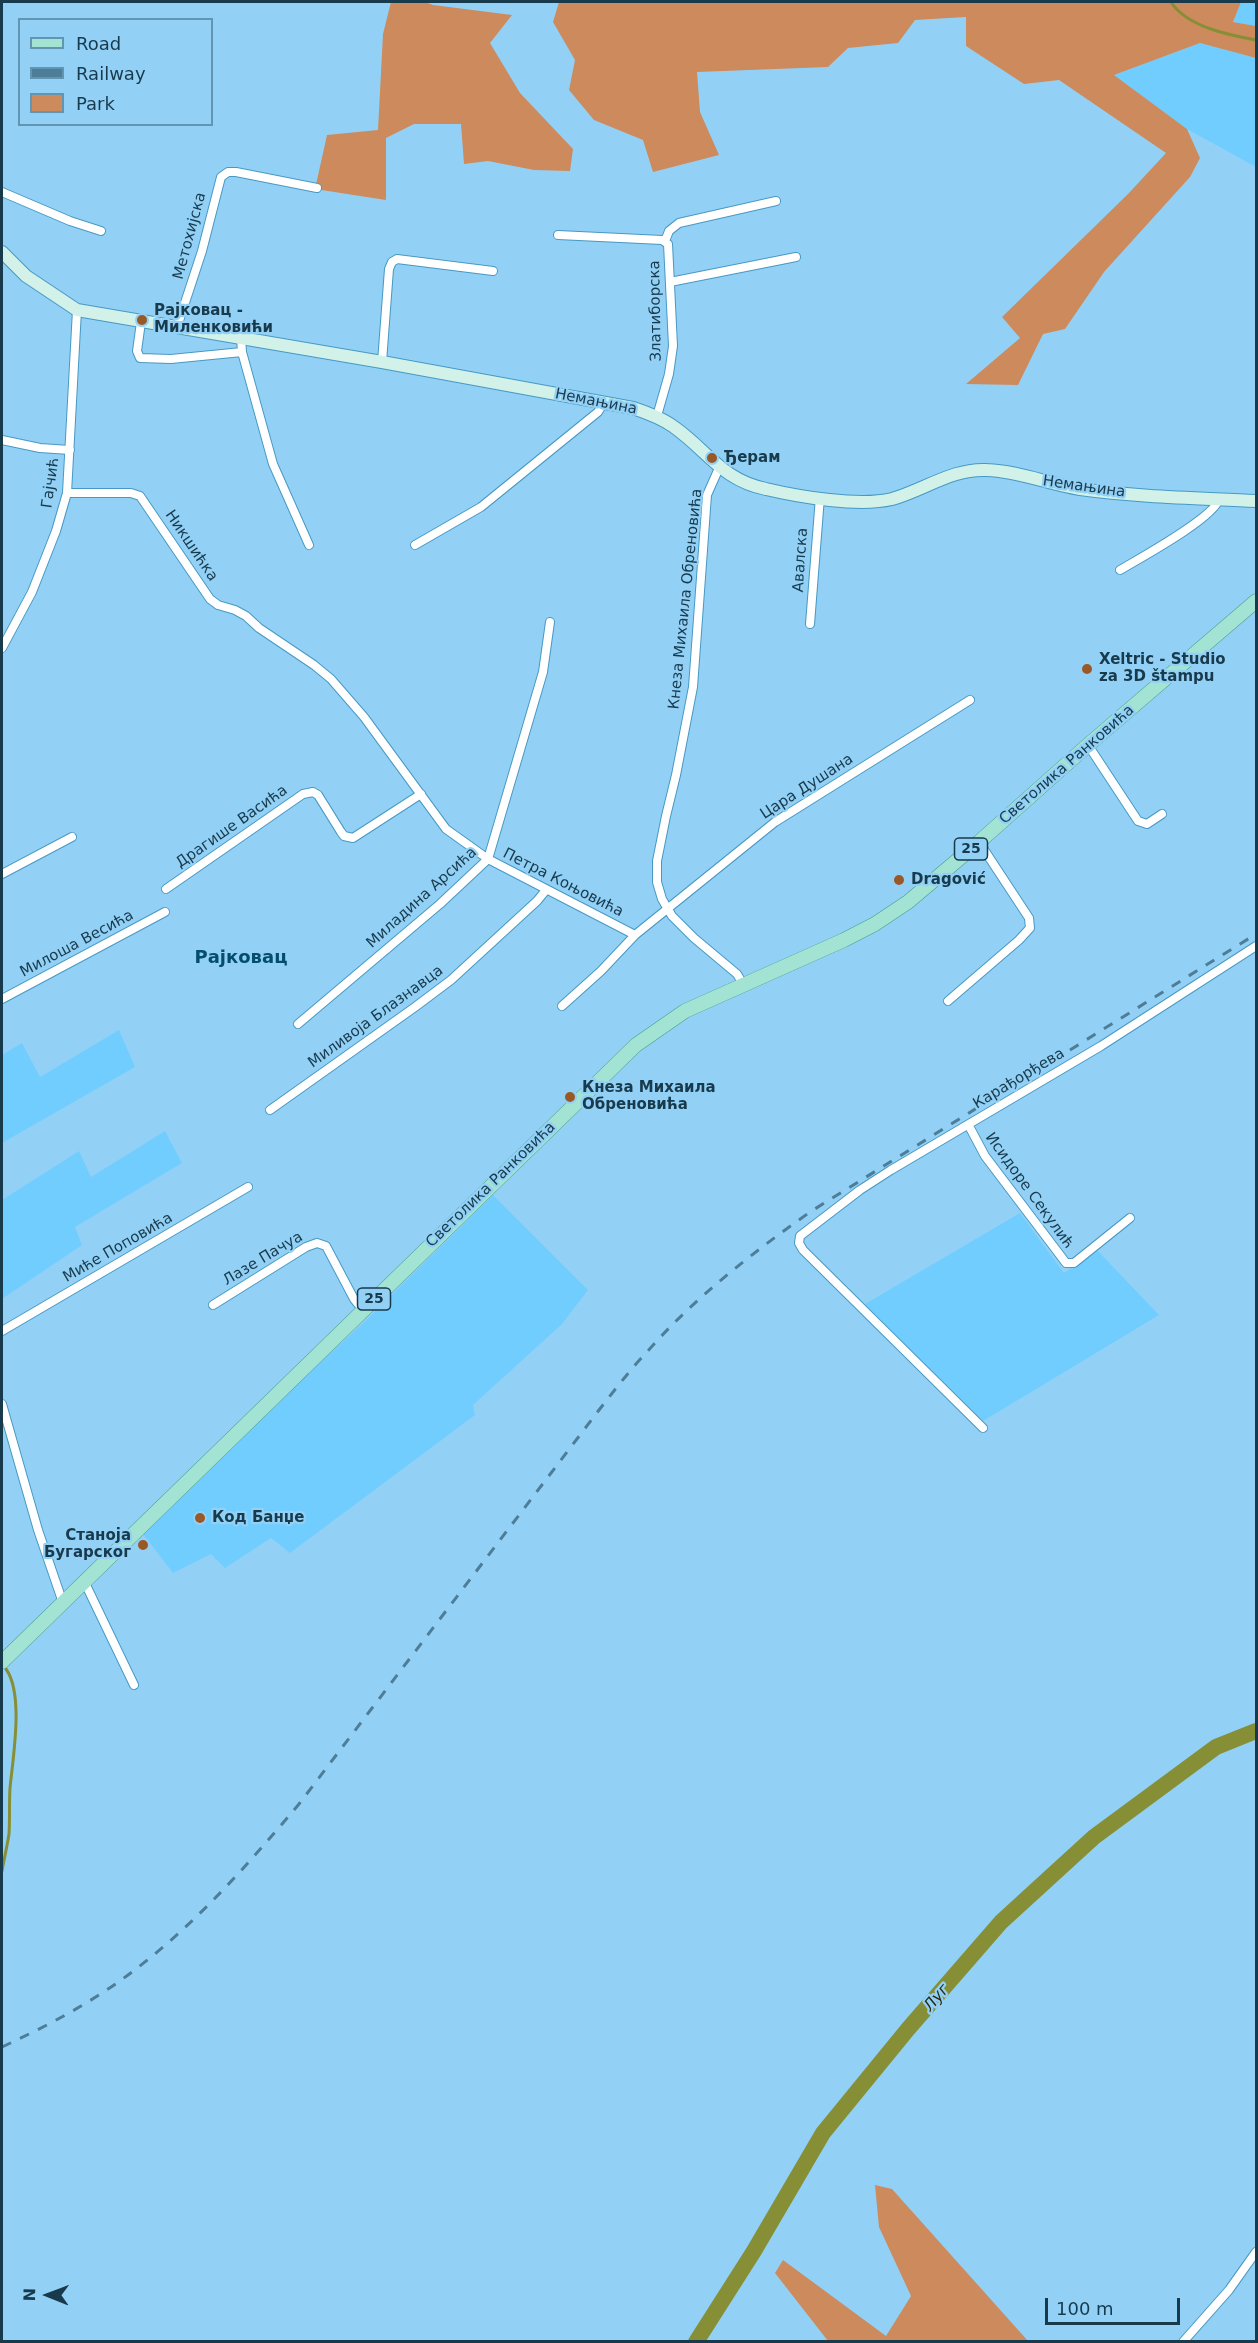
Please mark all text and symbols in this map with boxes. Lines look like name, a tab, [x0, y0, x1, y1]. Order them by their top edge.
legend	[18, 18, 213, 126]
text: Road	[76, 33, 121, 54]
text: Railway	[76, 63, 146, 84]
text: Park	[76, 93, 115, 114]
street label: Метохијска	[170, 191, 210, 281]
street label: Златиборска	[646, 260, 666, 362]
place label: Рајковац - Миленковићи	[154, 302, 273, 337]
marker: Рајковац - Миленковићи	[135, 313, 149, 327]
street label: Немањина	[553, 385, 639, 419]
place label: Ђерам	[724, 449, 780, 467]
marker: Ђерам	[705, 451, 719, 465]
street label: Гајчић	[39, 457, 63, 509]
street label: Немањина	[1042, 472, 1126, 502]
street label: Кнеза Михаила Обреновића	[665, 488, 707, 710]
street label: Никшићка	[161, 507, 221, 585]
street label: Авалска	[790, 527, 812, 593]
place label: Xeltric - Studio za 3D štampu	[1099, 651, 1226, 686]
marker: Xeltric - Studio za 3D štampu	[1080, 662, 1094, 676]
street label: Светолика Ранковића	[996, 702, 1138, 828]
street label: Цара Душана	[757, 750, 857, 824]
street label: Драгише Васића	[173, 782, 291, 872]
road number: 25	[954, 838, 988, 860]
street label: Миладина Арсића	[363, 844, 481, 952]
street label: Петра Коњовића	[500, 845, 626, 921]
place label: Dragović	[911, 871, 986, 889]
marker: Dragović	[892, 873, 906, 887]
street label: Милоша Весића	[17, 907, 137, 981]
district label: Рајковац	[195, 947, 287, 969]
street label: Миливоја Блазнавца	[305, 962, 447, 1072]
street label: Карађорђева	[970, 1045, 1068, 1113]
place label: Кнеза Михаила Обреновића	[582, 1079, 716, 1114]
marker: Кнеза Михаила Обреновића	[563, 1090, 577, 1104]
street label: Светолика Ранковића	[423, 1119, 559, 1251]
street label: Исидоре Секулић	[981, 1129, 1077, 1253]
street label: Миће Поповића	[60, 1209, 176, 1287]
street label: Лазе Пачуа	[220, 1228, 306, 1290]
road number: 25	[358, 1288, 391, 1310]
place label: Код Банџе	[212, 1509, 304, 1527]
marker: Код Банџе	[193, 1511, 207, 1525]
place label: Станоја Бугарског	[44, 1527, 131, 1562]
marker: Станоја Бугарског	[136, 1538, 150, 1552]
water label: Луг	[920, 1980, 954, 2016]
north arrow	[18, 2265, 78, 2325]
scale bar	[1048, 2286, 1183, 2324]
text: N	[20, 2288, 39, 2302]
text: 100 m	[1056, 2298, 1114, 2319]

